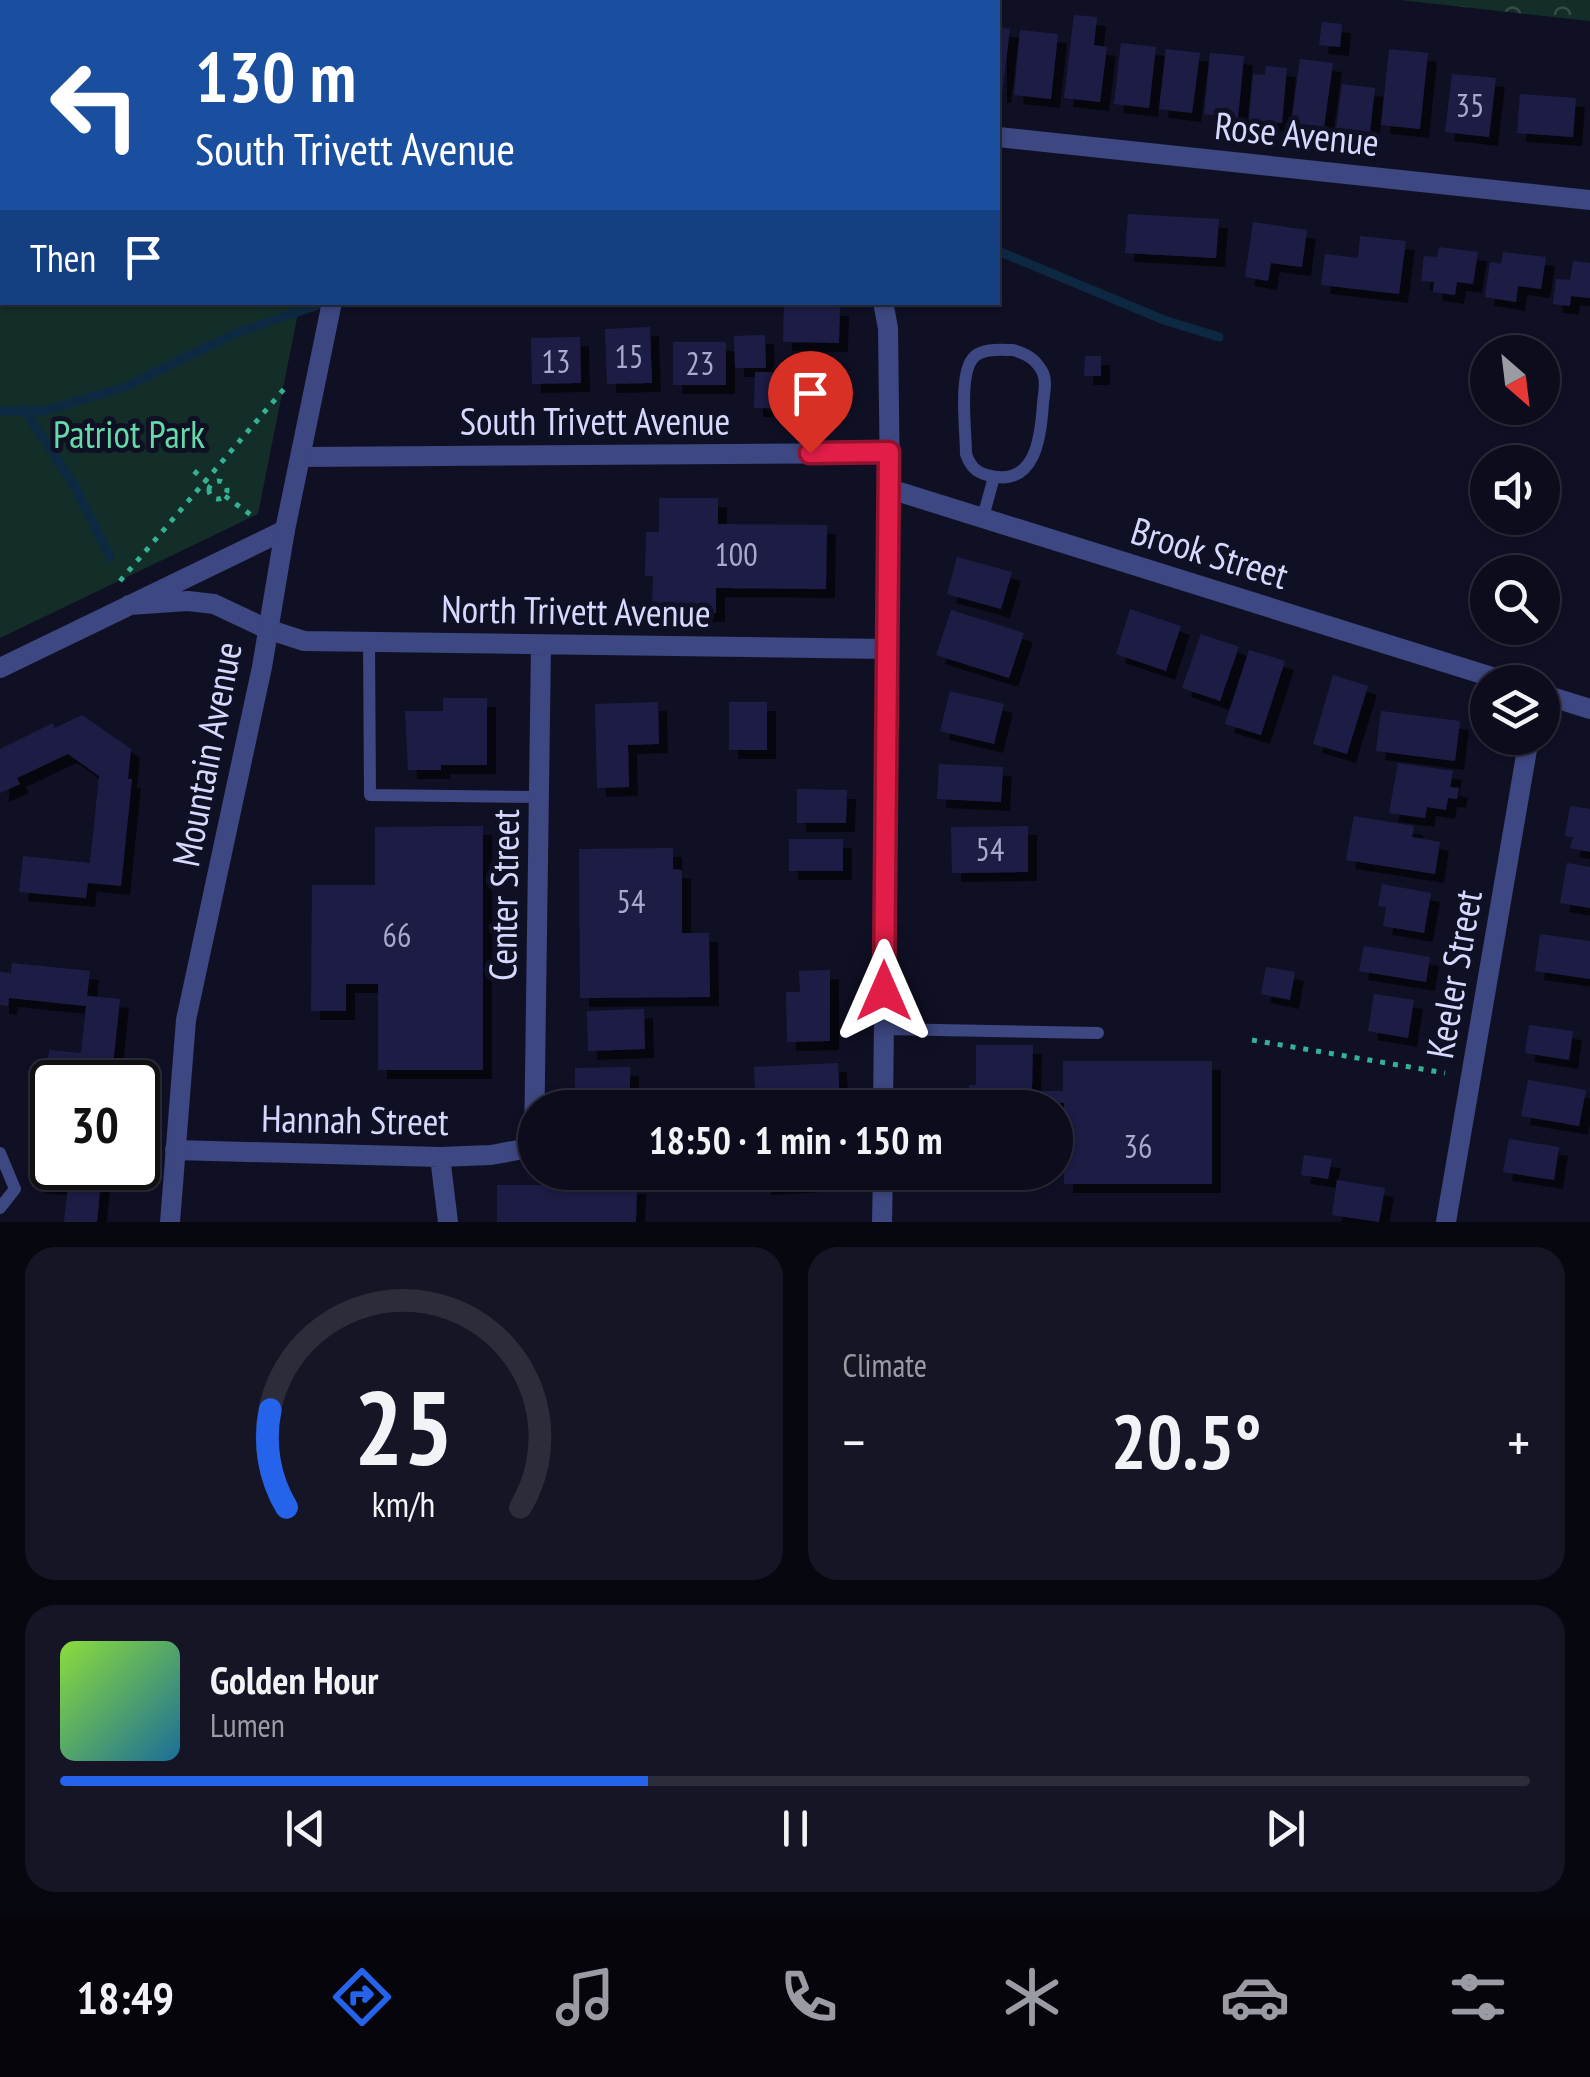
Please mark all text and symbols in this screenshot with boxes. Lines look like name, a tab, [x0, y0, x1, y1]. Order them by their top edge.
text: 130 m	[195, 31, 356, 121]
icon: left	[30, 40, 160, 170]
house number: 35	[1456, 84, 1484, 126]
street label: Rose Avenue	[1212, 100, 1382, 166]
text: South Trivett Avenue	[195, 119, 515, 177]
icon: arrive	[116, 230, 171, 285]
text: Then	[30, 233, 96, 282]
house number: 15	[615, 335, 643, 377]
north arrow	[1470, 335, 1560, 425]
map controls	[1470, 335, 1560, 755]
house number: 13	[542, 340, 570, 382]
house number: 23	[686, 342, 714, 384]
pin	[768, 351, 853, 454]
icon: arrive	[783, 366, 838, 421]
street label: South Trivett Avenue	[460, 396, 730, 445]
park label: Patriot Park	[53, 409, 205, 458]
button: sound	[1470, 445, 1560, 535]
street label: Brook Street	[1126, 505, 1295, 599]
house number: 100	[714, 533, 758, 575]
button: search	[1470, 555, 1560, 645]
street label: North Trivett Avenue	[441, 583, 711, 637]
street label: Mountain Avenue	[160, 638, 252, 870]
button: layers	[1470, 665, 1560, 755]
street label: Center Street	[477, 808, 529, 981]
house number: 54	[976, 828, 1004, 870]
house number: 54	[617, 880, 645, 922]
street label: Keeler Street	[1414, 885, 1492, 1062]
house number: 66	[383, 914, 411, 956]
position arrow	[832, 939, 936, 1043]
speed limit sign: 30	[30, 1060, 160, 1190]
street label: Hannah Street	[261, 1093, 450, 1145]
text: 18:50 · 1 min · 150 m	[649, 1115, 942, 1164]
house number: 36	[1124, 1125, 1152, 1167]
text: Climate	[843, 1344, 927, 1386]
text: 25	[354, 1359, 453, 1494]
text: 20.5°	[1111, 1393, 1262, 1490]
text: −	[843, 1406, 865, 1477]
text: +	[1507, 1406, 1530, 1477]
text: km/h	[372, 1481, 435, 1527]
text: Golden Hour	[210, 1655, 379, 1704]
text: Lumen	[210, 1704, 285, 1746]
icon: previous	[278, 1801, 333, 1856]
icon: pause	[768, 1801, 823, 1856]
icon: next	[1258, 1801, 1313, 1856]
icon: directions	[327, 1962, 397, 2032]
icon: music	[550, 1962, 620, 2032]
icon: phone	[774, 1962, 844, 2032]
icon: climate	[997, 1962, 1067, 2032]
icon: car	[1220, 1962, 1290, 2032]
icon: filters	[1443, 1962, 1513, 2032]
text: 18:49	[77, 1968, 174, 2026]

